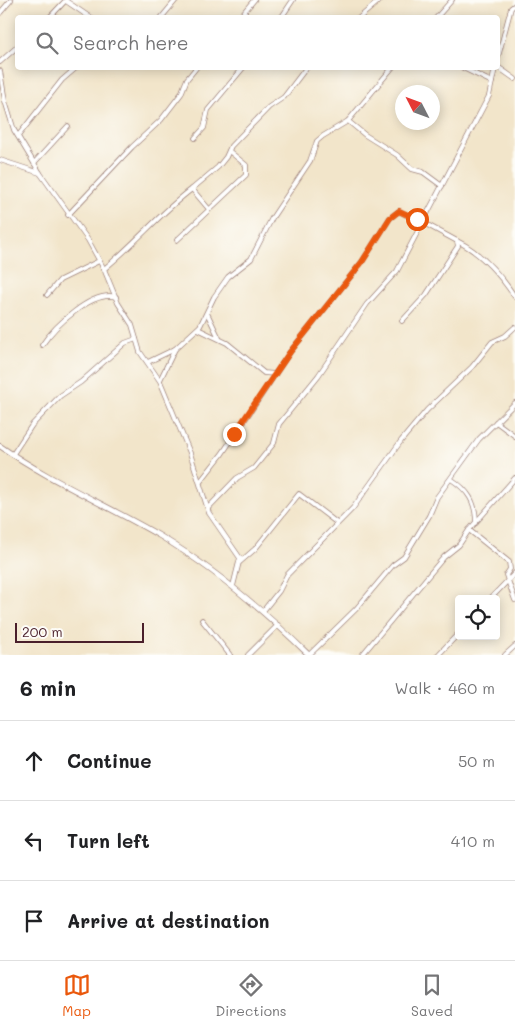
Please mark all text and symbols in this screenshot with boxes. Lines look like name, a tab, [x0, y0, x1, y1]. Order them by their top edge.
search box	[15, 15, 500, 70]
icon: search	[33, 29, 61, 57]
text: Search here	[73, 30, 189, 55]
north arrow	[395, 85, 440, 130]
route start	[406, 208, 429, 231]
route end	[223, 423, 246, 446]
map controls	[455, 595, 500, 640]
button: locate	[455, 595, 500, 640]
scale bar	[15, 620, 144, 643]
text: 200 m	[22, 622, 63, 641]
text: 6 min	[20, 674, 76, 701]
text: Walk · 460 m	[394, 677, 495, 698]
icon: ahead	[20, 747, 48, 775]
text: Continue	[67, 748, 152, 773]
text: 50 m	[458, 750, 495, 771]
icon: left	[20, 827, 48, 855]
text: Turn left	[67, 828, 150, 853]
text: 410 m	[451, 830, 495, 851]
icon: arrive	[20, 907, 48, 935]
text: Arrive at destination	[67, 908, 270, 933]
tab: Map	[62, 971, 91, 1020]
tab: Directions	[215, 971, 287, 1020]
tab: Saved	[411, 971, 453, 1020]

